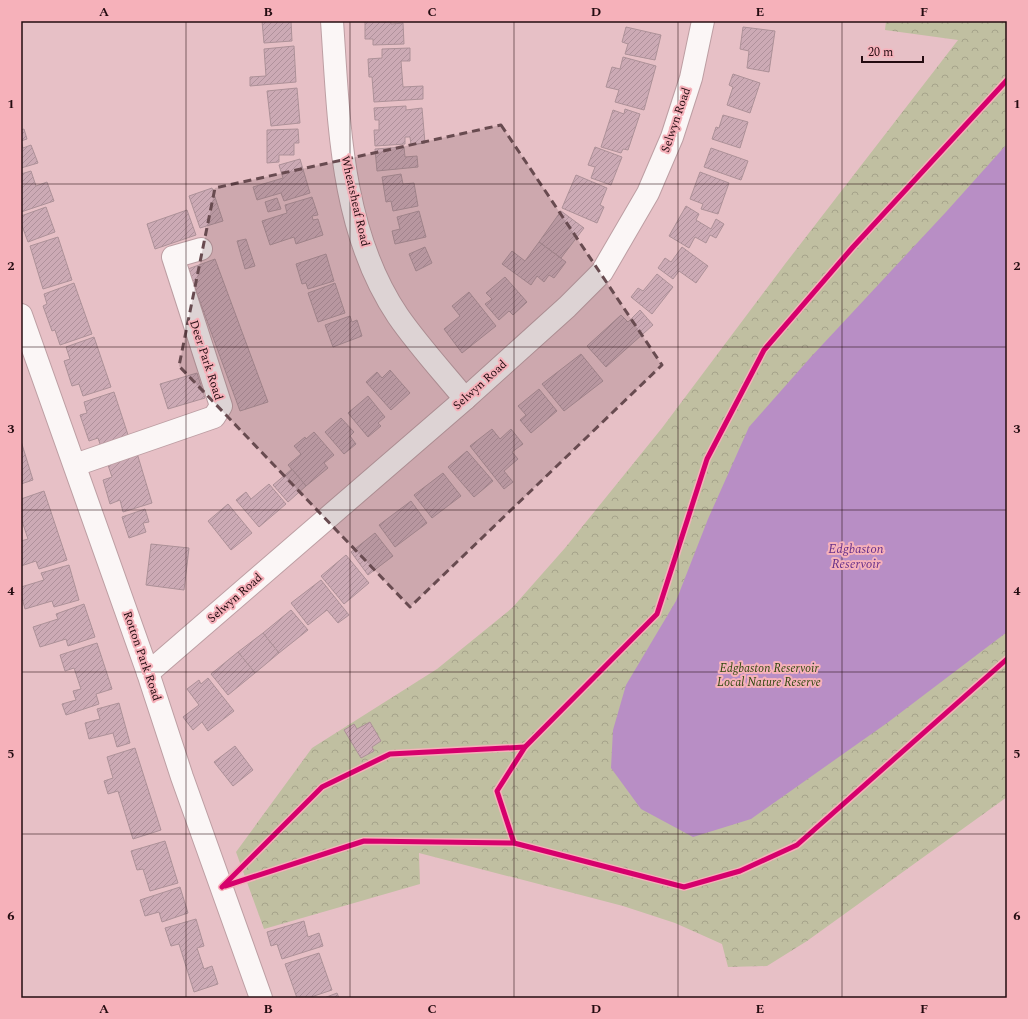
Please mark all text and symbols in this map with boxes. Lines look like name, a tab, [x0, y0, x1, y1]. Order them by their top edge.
text: A	[99, 2, 109, 22]
text: B	[263, 2, 273, 22]
text: C	[427, 2, 437, 22]
text: D	[591, 2, 601, 22]
text: E	[756, 2, 765, 22]
text: F	[920, 2, 928, 22]
scale bar	[862, 38, 923, 64]
text: 20 m	[868, 43, 893, 62]
street label: Selwyn Road	[656, 85, 696, 155]
text: 1	[7, 94, 15, 114]
text: 1	[1013, 94, 1021, 114]
street label: Wheatsheaf Road	[335, 154, 375, 249]
text: 2	[7, 256, 15, 276]
text: 2	[1013, 256, 1021, 276]
street label: Deer Park Road	[184, 317, 228, 403]
street label: Selwyn Road	[448, 355, 512, 415]
text: 3	[7, 419, 15, 439]
text: 3	[1013, 419, 1021, 439]
water label: Edgbaston Reservoir	[828, 539, 884, 574]
street label: Selwyn Road	[203, 568, 267, 627]
text: 4	[7, 581, 15, 601]
text: 4	[1013, 581, 1021, 601]
street label: Rotton Park Road	[118, 608, 166, 704]
park label: Edgbaston Reservoir Local Nature Reserve	[717, 659, 821, 692]
text: 5	[7, 744, 15, 764]
text: 5	[1013, 744, 1021, 764]
text: 6	[7, 906, 15, 926]
text: 6	[1013, 906, 1021, 926]
text: A	[99, 999, 109, 1019]
text: B	[263, 999, 273, 1019]
text: C	[427, 999, 437, 1019]
text: D	[591, 999, 601, 1019]
text: E	[756, 999, 765, 1019]
text: F	[920, 999, 928, 1019]

